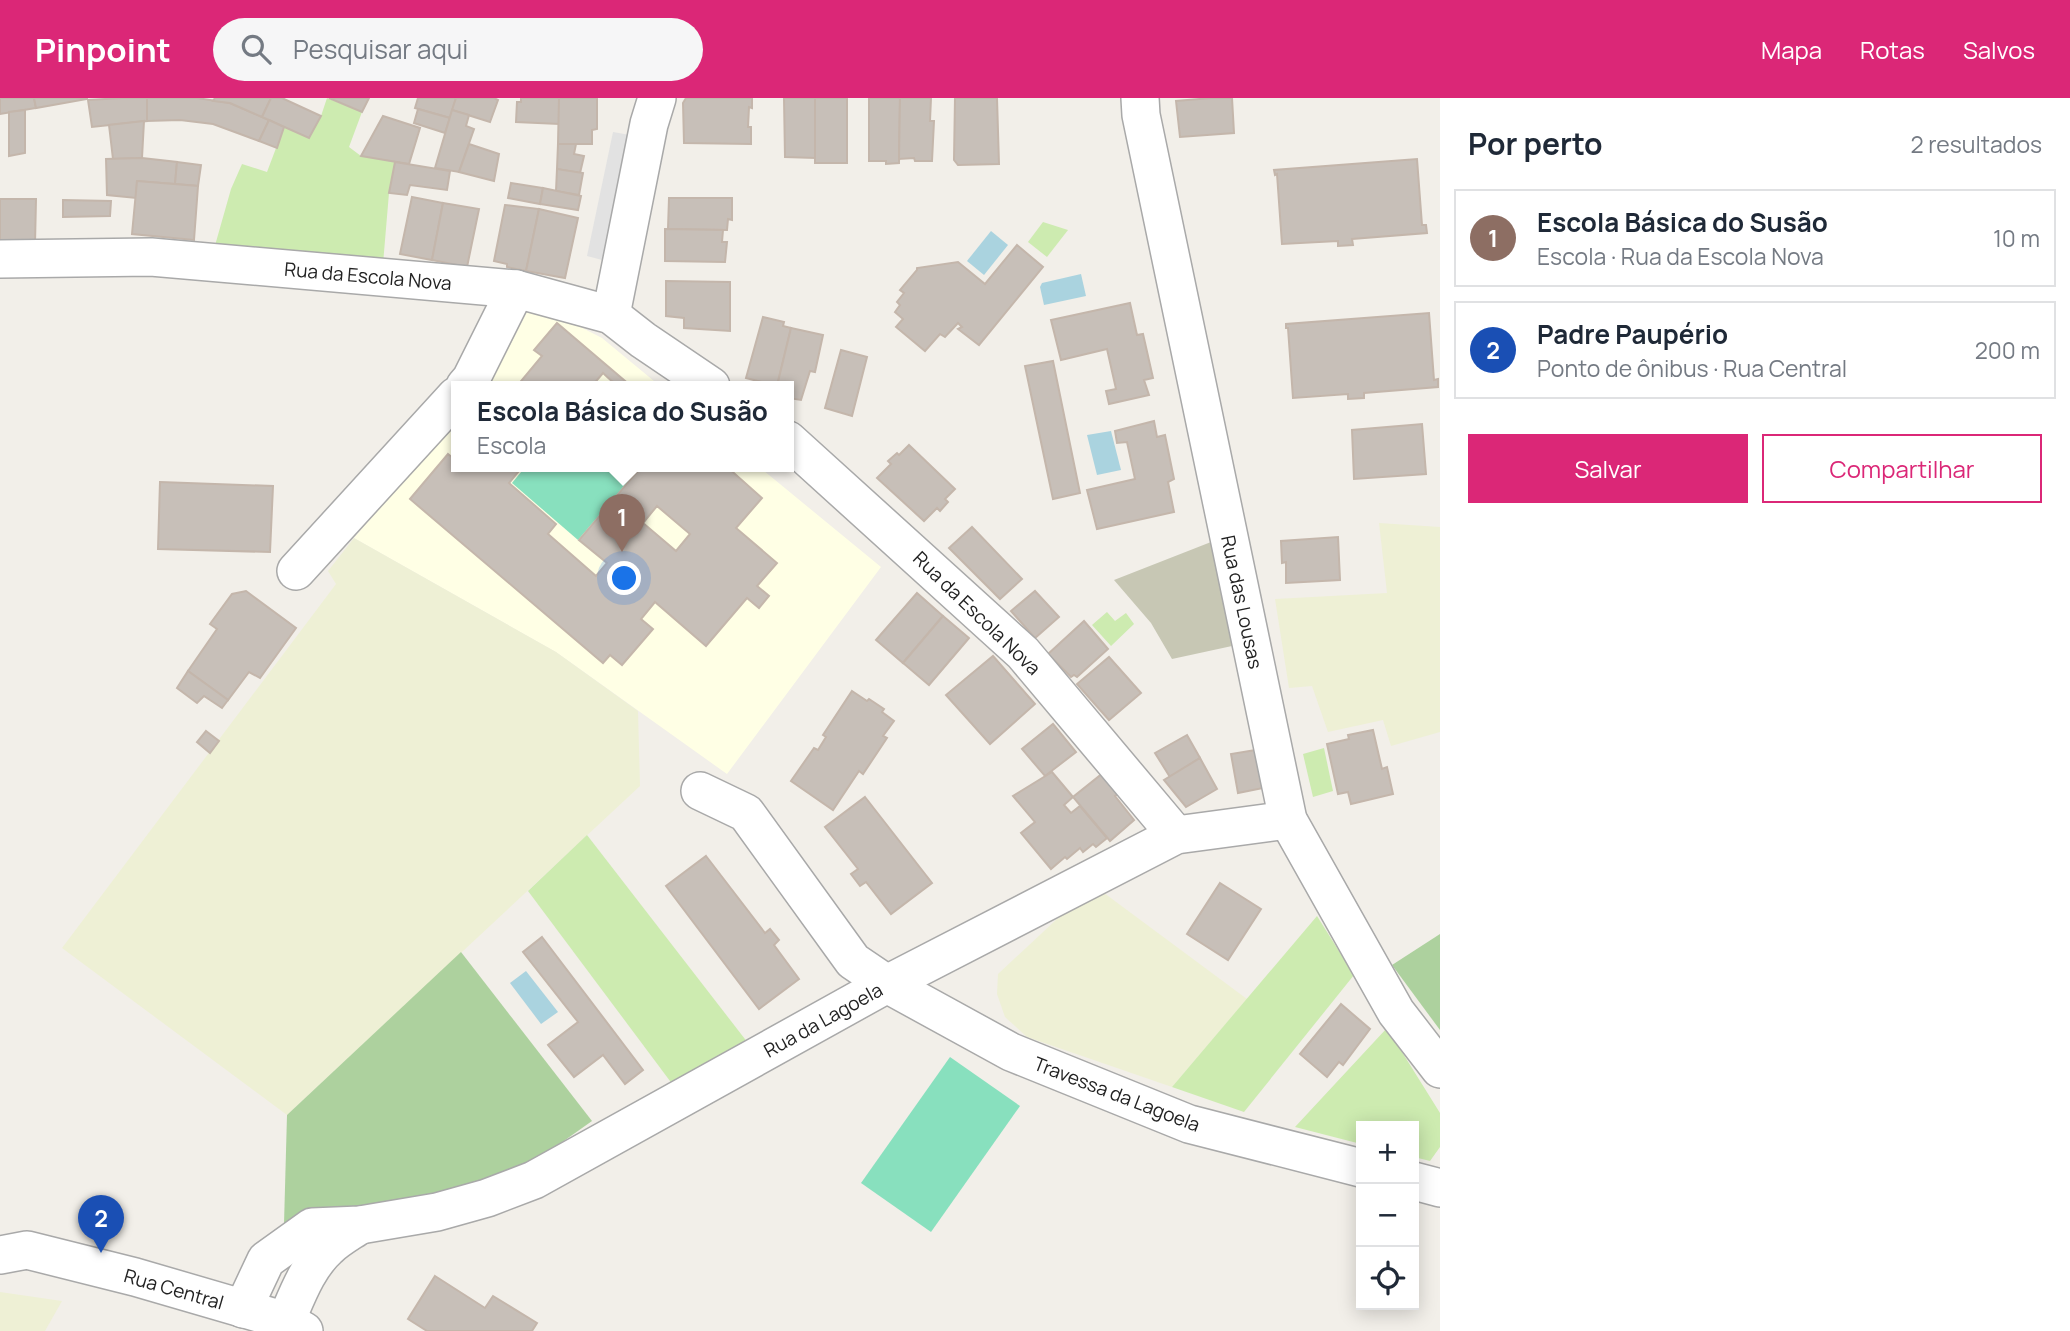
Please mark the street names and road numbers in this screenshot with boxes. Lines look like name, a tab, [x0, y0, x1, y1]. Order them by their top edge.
street label: Rua da Escola Nova	[283, 256, 453, 296]
street label: Rua das Lousas	[1215, 533, 1269, 671]
street label: Rua da Escola Nova	[908, 545, 1046, 681]
street label: Rua da Lagoela	[759, 977, 887, 1063]
street label: Travessa da Lagoela	[1030, 1050, 1204, 1138]
street label: Rua Central	[121, 1262, 227, 1316]

